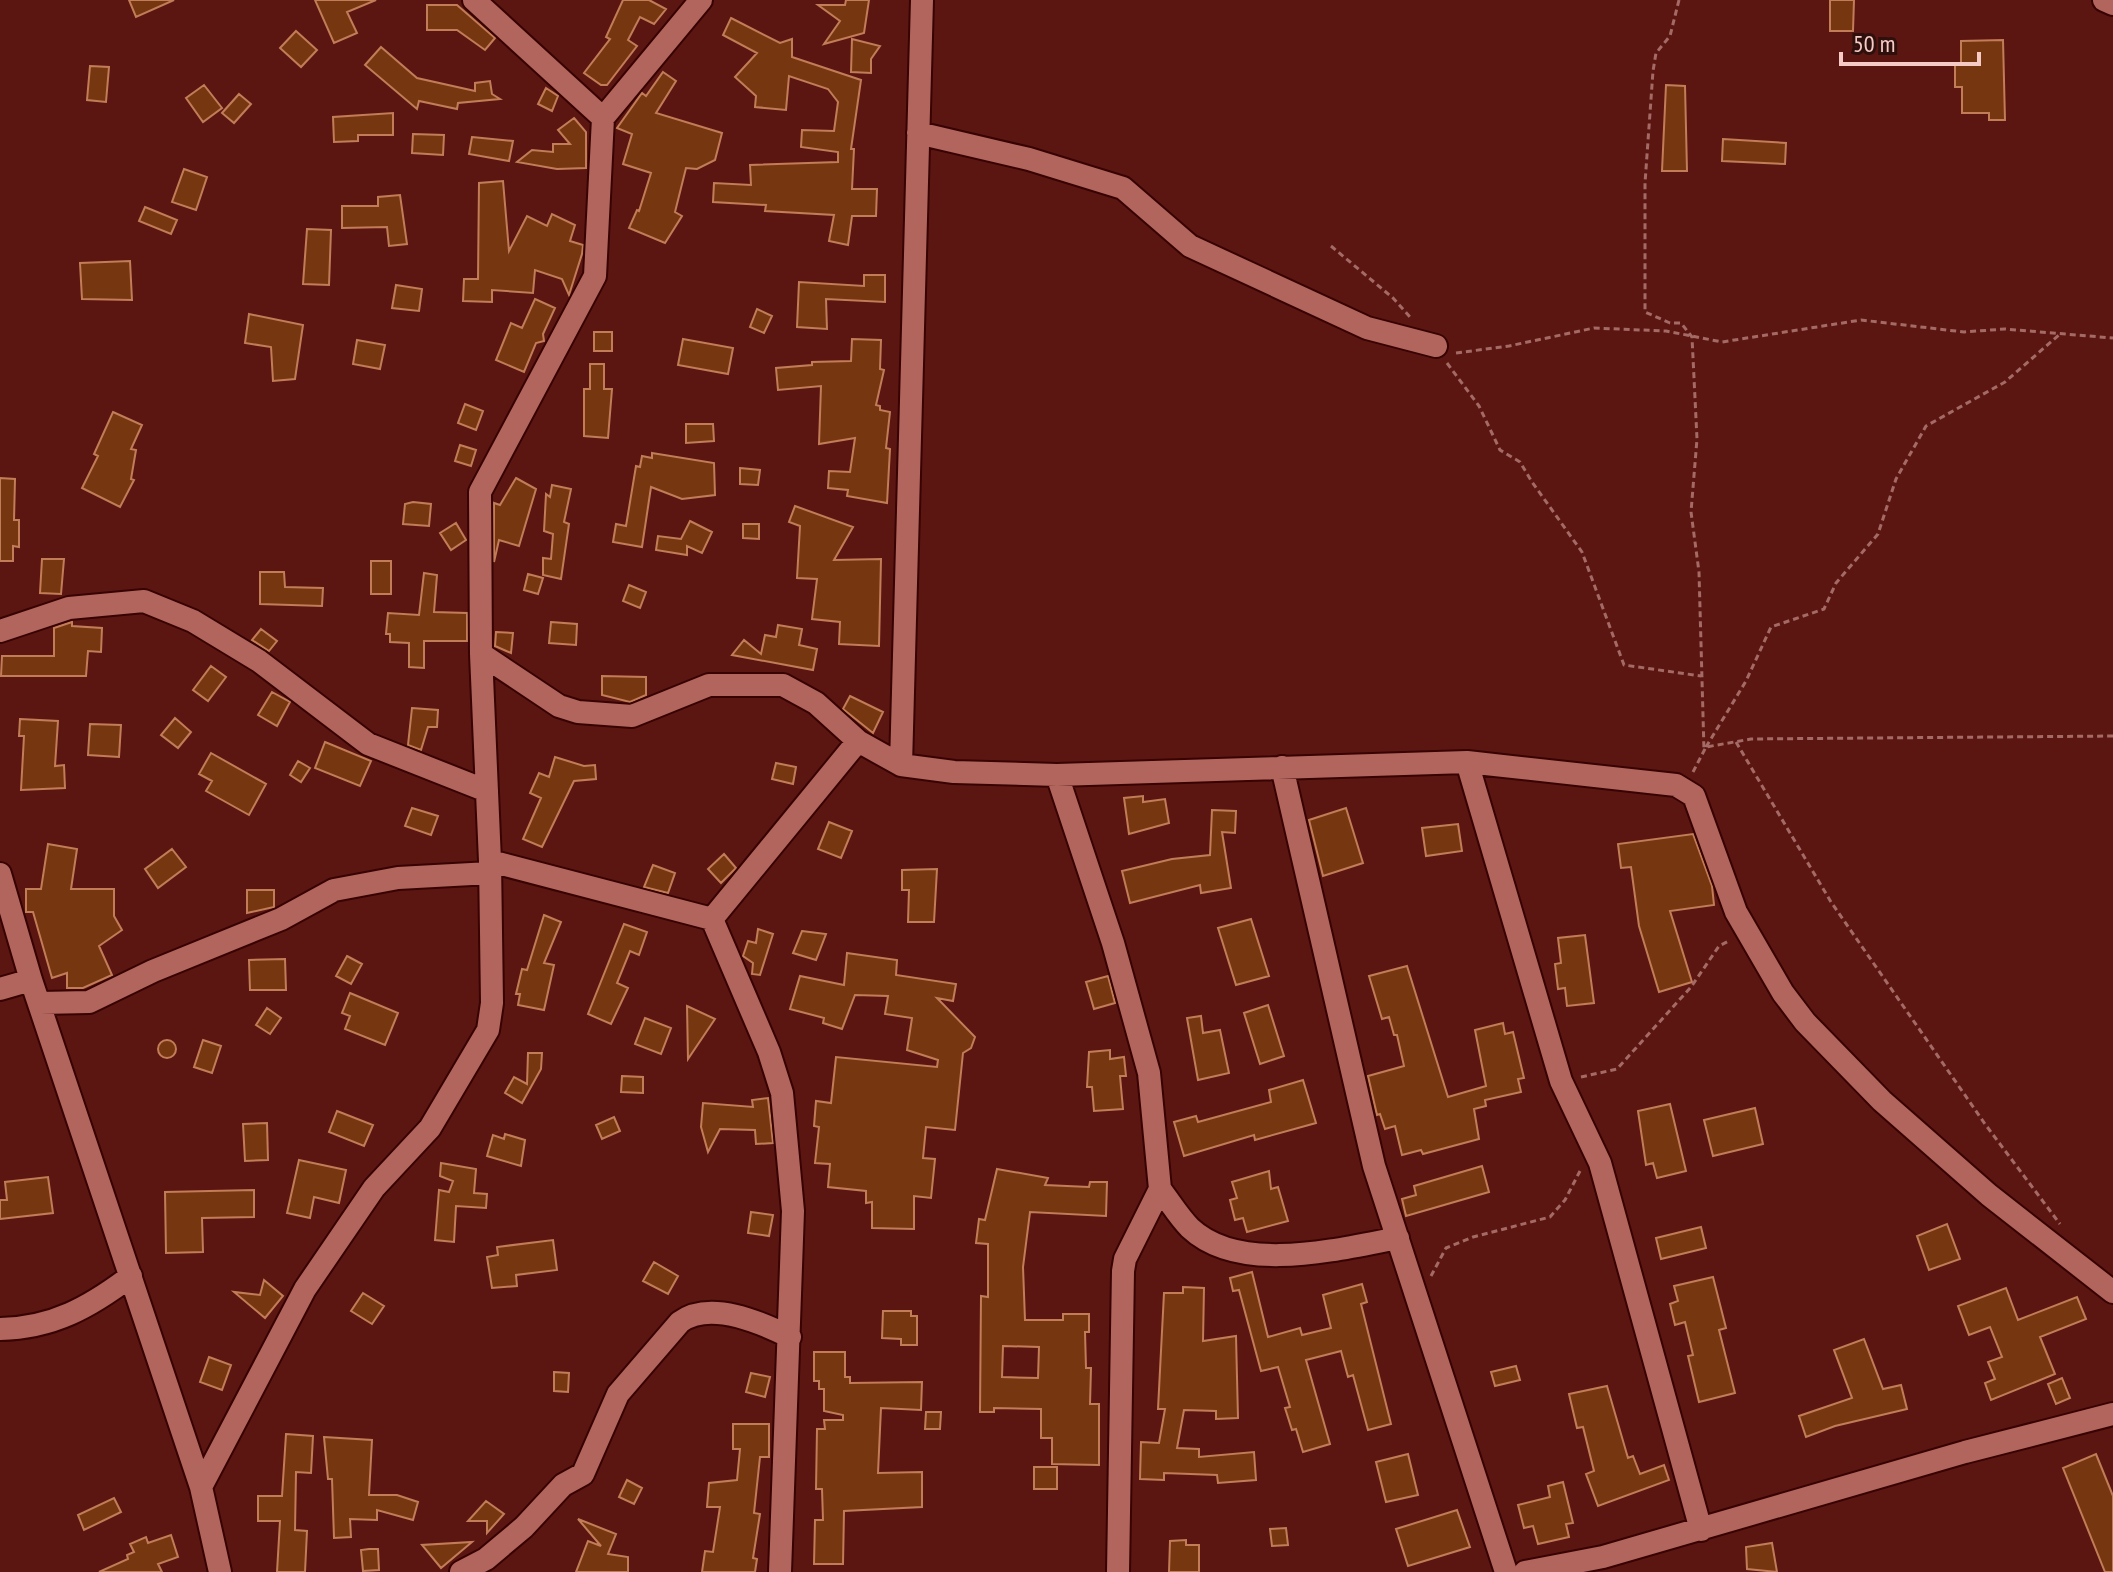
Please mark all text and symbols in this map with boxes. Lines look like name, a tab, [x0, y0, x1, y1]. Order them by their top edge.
scale bar	[1841, 16, 1979, 66]
text: 50 m	[1853, 28, 1895, 59]

